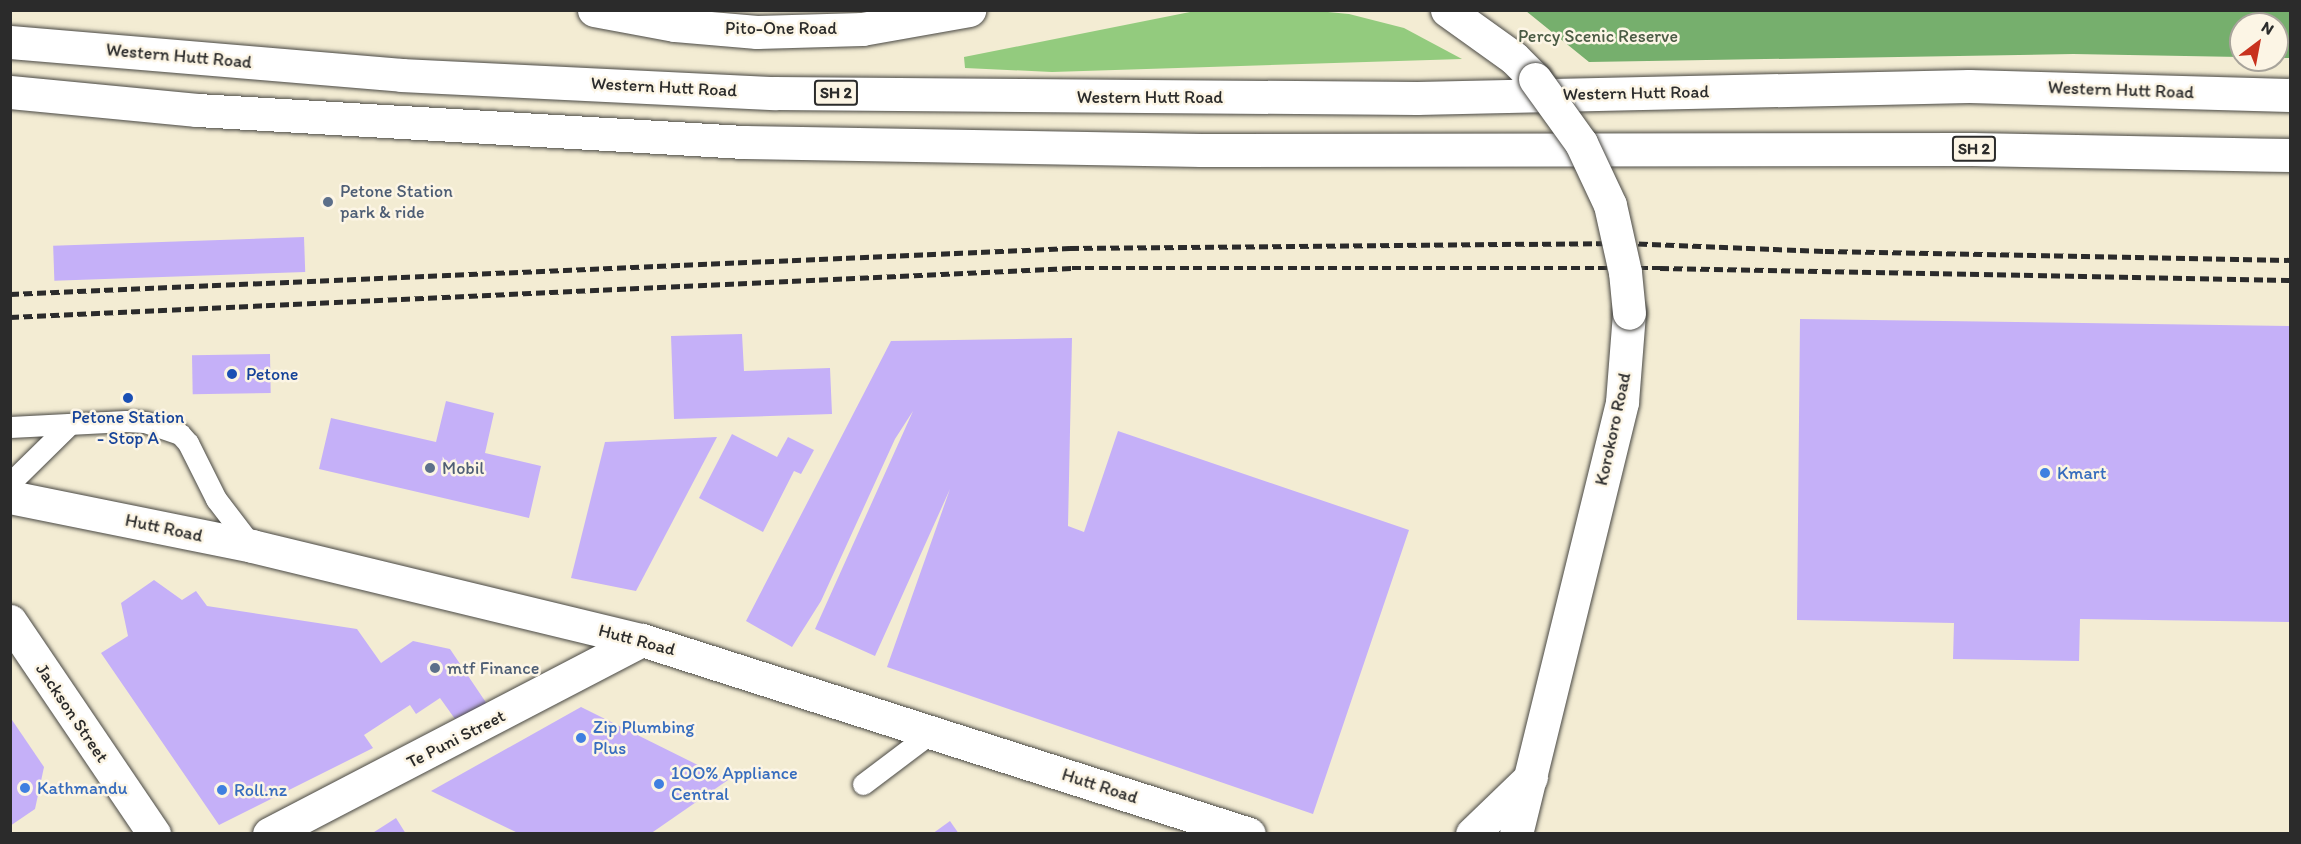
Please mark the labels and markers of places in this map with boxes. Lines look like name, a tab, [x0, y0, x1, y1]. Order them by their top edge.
place label: Petone Station park & ride	[340, 181, 454, 224]
marker: Petone Station park & ride	[321, 195, 335, 209]
place label: Petone	[246, 363, 299, 385]
marker: Petone	[223, 365, 241, 383]
marker: Petone Station - Stop A	[121, 391, 135, 405]
place label: Petone Station - Stop A	[71, 407, 185, 450]
place label: Mobil	[442, 457, 484, 479]
marker: Mobil	[423, 461, 437, 475]
place label: Kmart	[2057, 462, 2106, 484]
marker: Kmart	[2038, 466, 2052, 480]
place label: mtf Finance	[447, 657, 539, 679]
marker: mtf Finance	[428, 661, 442, 675]
place label: Zip Plumbing Plus	[593, 717, 695, 760]
marker: Zip Plumbing Plus	[574, 731, 588, 745]
place label: 1OO% Appliance Central	[671, 763, 798, 806]
place label: Kathmandu	[37, 777, 128, 799]
marker: 1OO% Appliance Central	[652, 777, 666, 791]
place label: Roll.nz	[234, 779, 287, 801]
marker: Kathmandu	[18, 781, 32, 795]
marker: Roll.nz	[215, 783, 229, 797]

